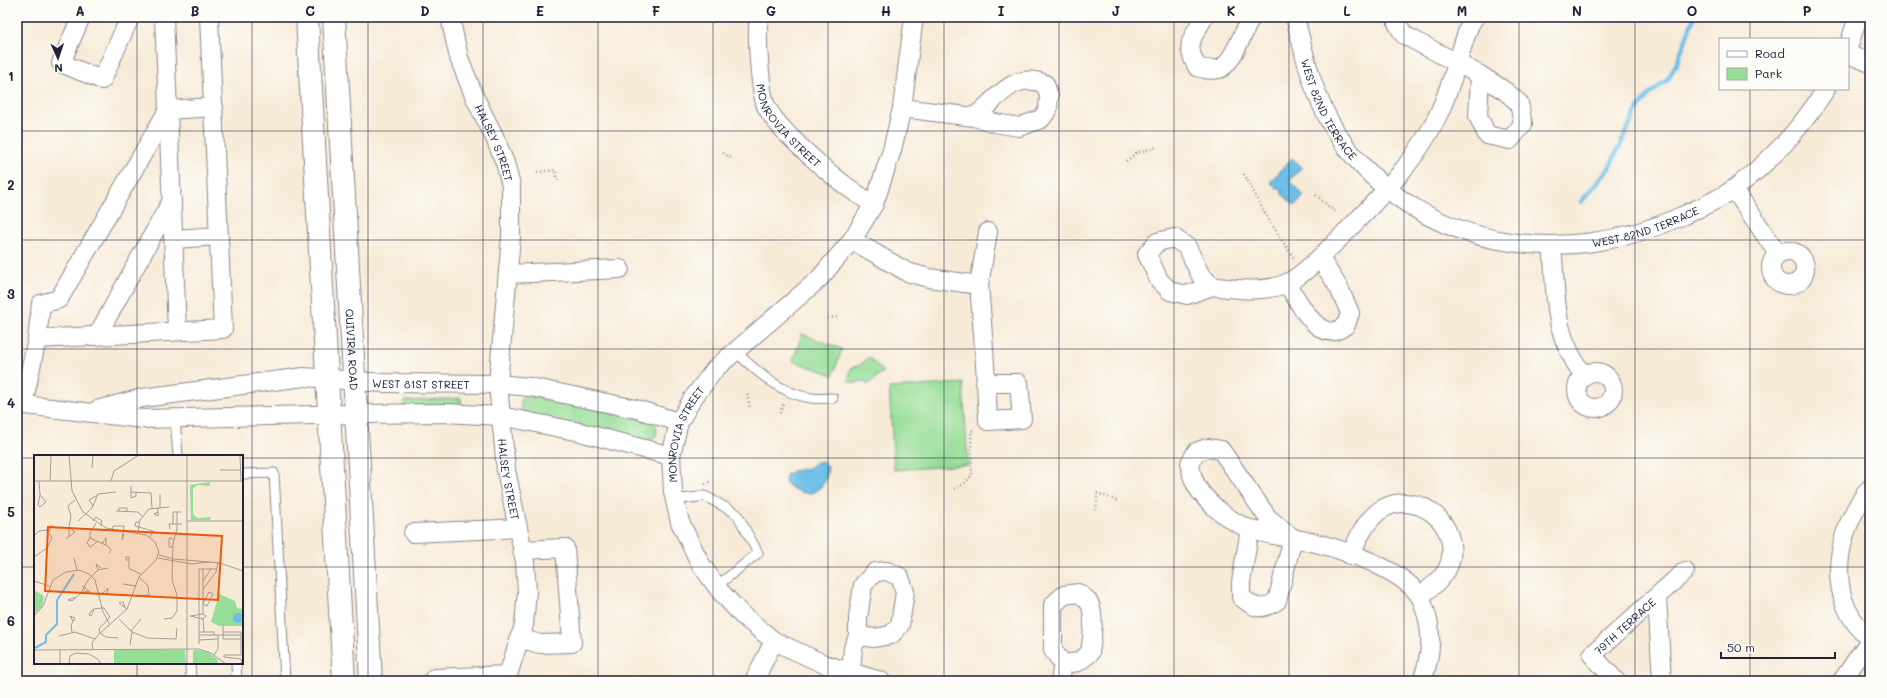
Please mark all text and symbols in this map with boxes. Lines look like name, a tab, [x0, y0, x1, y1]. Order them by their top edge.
text: A	[75, 2, 85, 19]
text: B	[191, 2, 200, 19]
text: C	[305, 2, 315, 19]
text: D	[420, 2, 430, 19]
text: E	[536, 2, 544, 19]
text: F	[652, 2, 660, 19]
text: G	[766, 2, 776, 19]
text: H	[881, 2, 891, 19]
text: I	[998, 2, 1005, 19]
text: J	[1112, 2, 1120, 19]
text: K	[1227, 2, 1236, 19]
text: L	[1343, 2, 1351, 19]
text: M	[1457, 2, 1467, 19]
text: N	[1572, 2, 1582, 19]
text: O	[1687, 2, 1697, 19]
text: P	[1803, 2, 1812, 19]
north arrow	[38, 38, 78, 78]
legend	[1719, 38, 1849, 90]
text: Road	[1755, 45, 1785, 61]
street label: WEST 82ND TERRACE	[1298, 57, 1361, 163]
text: N	[54, 61, 63, 76]
text: Park	[1755, 65, 1782, 81]
text: 1	[8, 67, 14, 84]
street label: MONROVIA STREET	[754, 83, 825, 170]
street label: HALSEY STREET	[472, 101, 517, 183]
text: 2	[7, 176, 15, 193]
street label: WEST 82ND TERRACE	[1591, 202, 1701, 250]
text: 3	[7, 285, 15, 302]
street label: QUIVIRA ROAD	[343, 308, 362, 391]
street label: WEST 81ST STREET	[372, 375, 470, 391]
street label: MONROVIA STREET	[663, 383, 707, 483]
text: 4	[7, 394, 15, 411]
street label: HALSEY STREET	[496, 438, 524, 521]
inset map	[34, 455, 243, 664]
text: 5	[7, 503, 15, 520]
street label: 79TH TERRACE	[1590, 594, 1658, 657]
text: 6	[7, 612, 15, 629]
scale bar	[1721, 634, 1835, 660]
text: 50 m	[1727, 639, 1755, 655]

